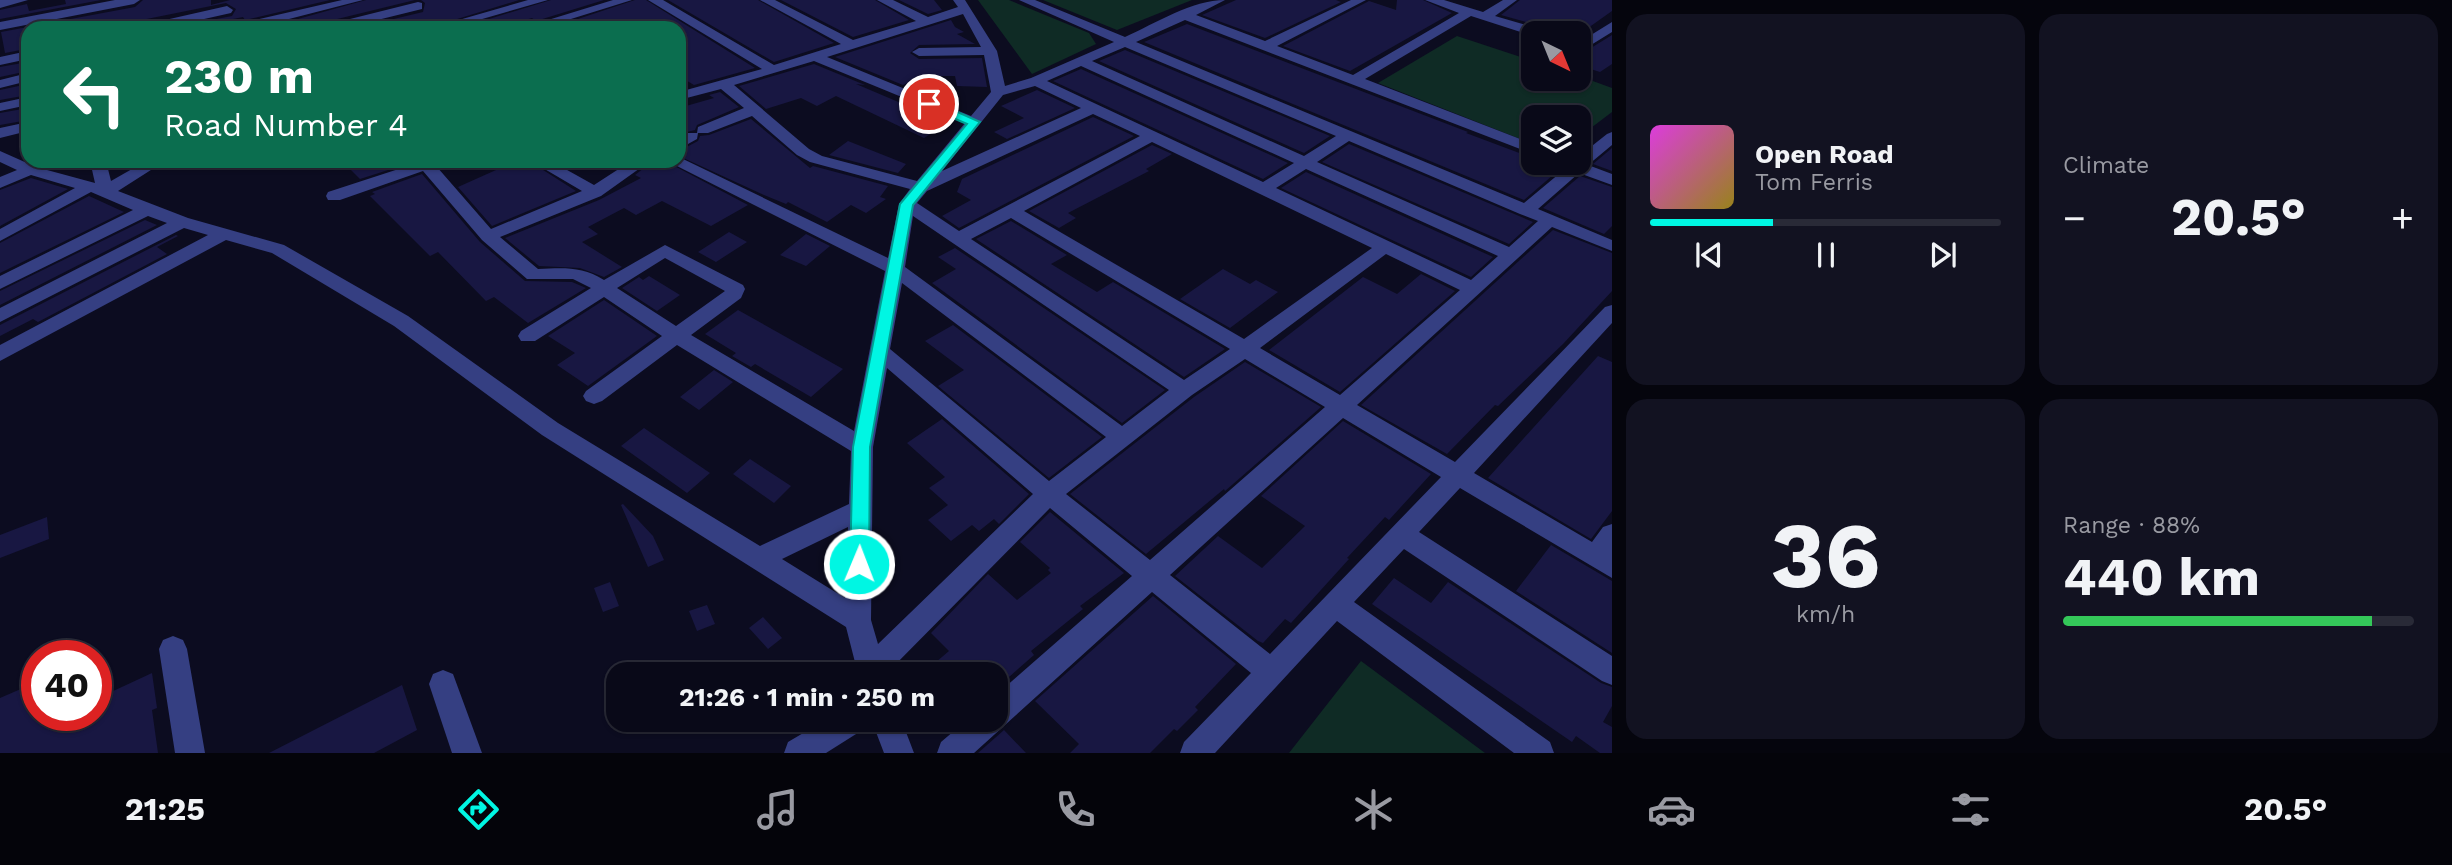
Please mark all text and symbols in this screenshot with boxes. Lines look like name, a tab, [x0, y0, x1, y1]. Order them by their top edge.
north arrow	[1521, 21, 1591, 91]
map controls	[1521, 21, 1591, 175]
text: 230 m	[164, 47, 314, 105]
icon: left	[49, 49, 140, 140]
pin	[899, 74, 959, 134]
icon: arrive	[910, 85, 948, 123]
button: layers	[1521, 105, 1591, 175]
text: Road Number 4	[164, 106, 408, 144]
text: Open Road	[1755, 139, 1893, 169]
text: Climate	[2063, 152, 2149, 179]
text: Tom Ferris	[1755, 169, 1873, 196]
text: 20.5°	[2171, 187, 2306, 248]
text: −	[2063, 196, 2086, 240]
text: +	[2391, 196, 2414, 240]
icon: previous	[1690, 236, 1728, 274]
icon: pause	[1807, 236, 1845, 274]
icon: next	[1924, 236, 1962, 274]
text: 36	[1770, 502, 1881, 609]
text: Range · 88%	[2063, 512, 2200, 539]
position arrow	[822, 527, 896, 601]
text: 440 km	[2063, 547, 2260, 608]
text: km/h	[1796, 601, 1855, 628]
speed limit sign: 40	[21, 640, 112, 731]
text: 21:26 · 1 min · 250 m	[679, 682, 935, 712]
icon: directions	[454, 785, 503, 834]
icon: music	[753, 785, 802, 834]
icon: phone	[1051, 785, 1100, 834]
icon: climate	[1349, 785, 1398, 834]
icon: car	[1647, 785, 1696, 834]
icon: filters	[1946, 785, 1995, 834]
text: 21:25	[125, 790, 205, 828]
text: 20.5°	[2244, 790, 2327, 828]

